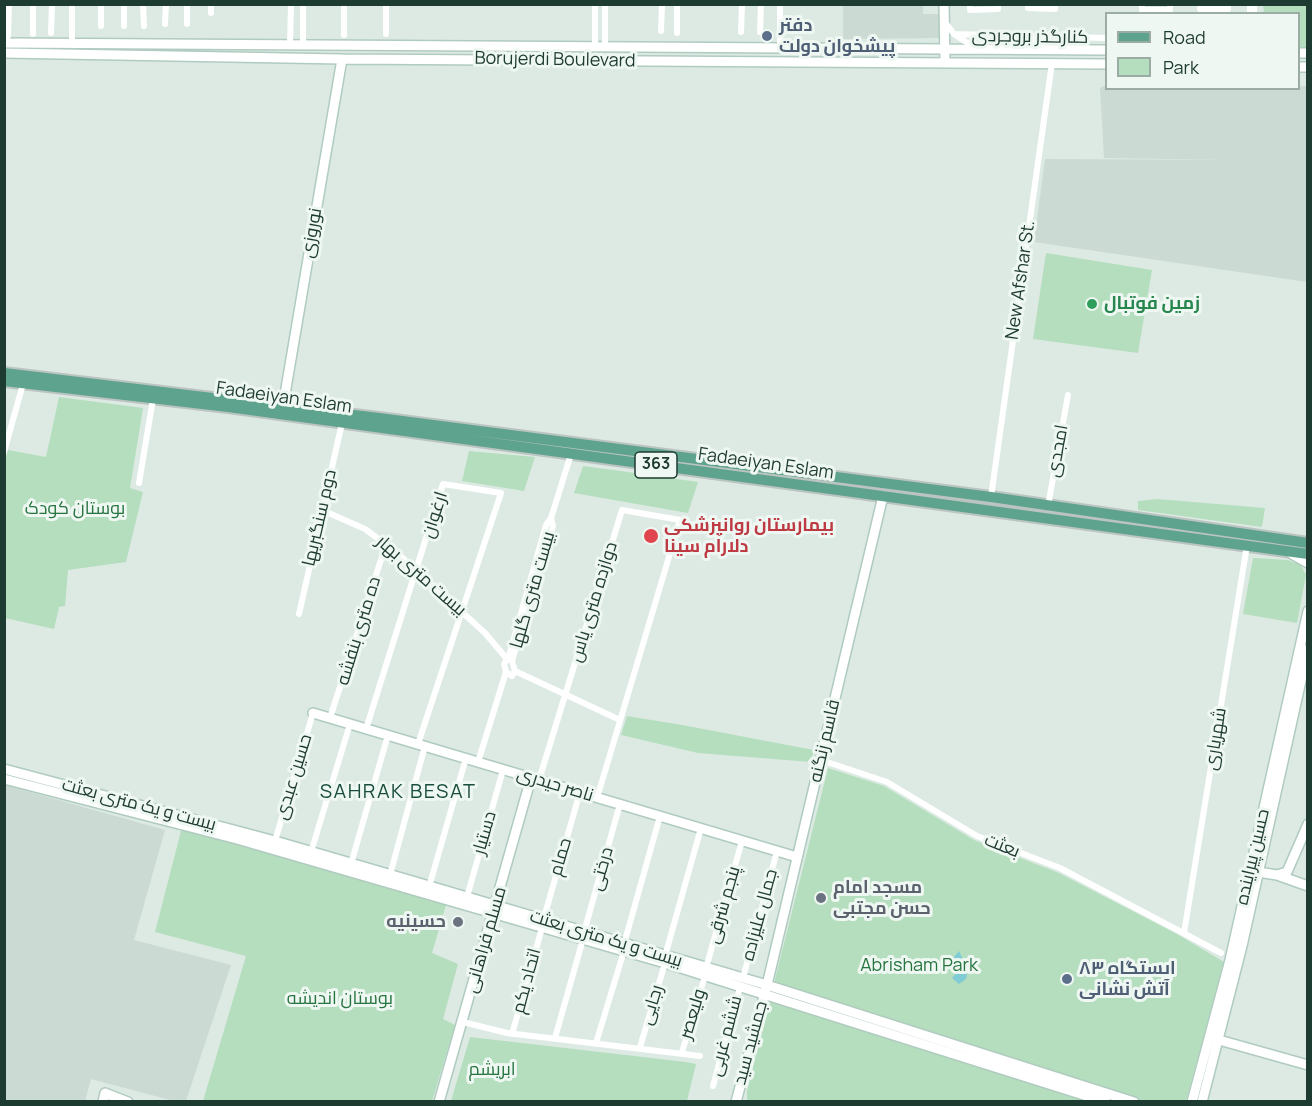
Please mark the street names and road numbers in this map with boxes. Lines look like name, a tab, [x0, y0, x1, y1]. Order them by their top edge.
street label: کنارگذر بروجردی	[971, 25, 1089, 49]
street label: Borujerdi Boulevard	[474, 48, 636, 72]
street label: نوروزی	[297, 206, 327, 260]
street label: New Afshar St.	[1002, 219, 1040, 341]
street label: Fadaeiyan Eslam	[215, 378, 353, 418]
street label: امجدی	[1043, 423, 1073, 479]
street label: Fadaeiyan Eslam	[697, 444, 835, 484]
road number: 363	[635, 452, 677, 478]
street label: دوم سنگبریها	[298, 467, 342, 569]
street label: ارغوان	[417, 489, 453, 541]
street label: بیست متری گلها	[506, 529, 560, 651]
street label: بیست متری بهار	[371, 531, 471, 621]
street label: دوازده متری یاس	[565, 539, 623, 665]
street label: ده متری بنفشه	[332, 574, 386, 688]
street label: قاسم زنگنه	[805, 697, 845, 785]
street label: شهریاری	[1200, 706, 1232, 772]
street label: حسین عبدی	[271, 731, 317, 823]
street label: ناصر حیدری	[514, 763, 596, 807]
street label: بیست و یک متری بعثت	[60, 774, 218, 836]
street label: حسین پیراینده	[1232, 807, 1274, 907]
street label: دستیار	[469, 809, 501, 857]
street label: بعثت	[981, 829, 1023, 863]
street label: حمام	[545, 835, 577, 879]
street label: درختی	[585, 845, 619, 893]
street label: پنجم شرقی	[703, 864, 745, 946]
street label: جمال علیزاده	[737, 867, 783, 963]
street label: مسلم فراهانی	[461, 884, 511, 996]
street label: بیست و یک متری بعثت	[527, 905, 685, 973]
street label: اتحاد یکم	[508, 946, 546, 1016]
street label: رجایی	[636, 982, 668, 1028]
street label: ولیعصر	[675, 986, 711, 1042]
street label: ششم غربی	[705, 993, 747, 1079]
street label: جمشید سید	[729, 999, 773, 1087]

